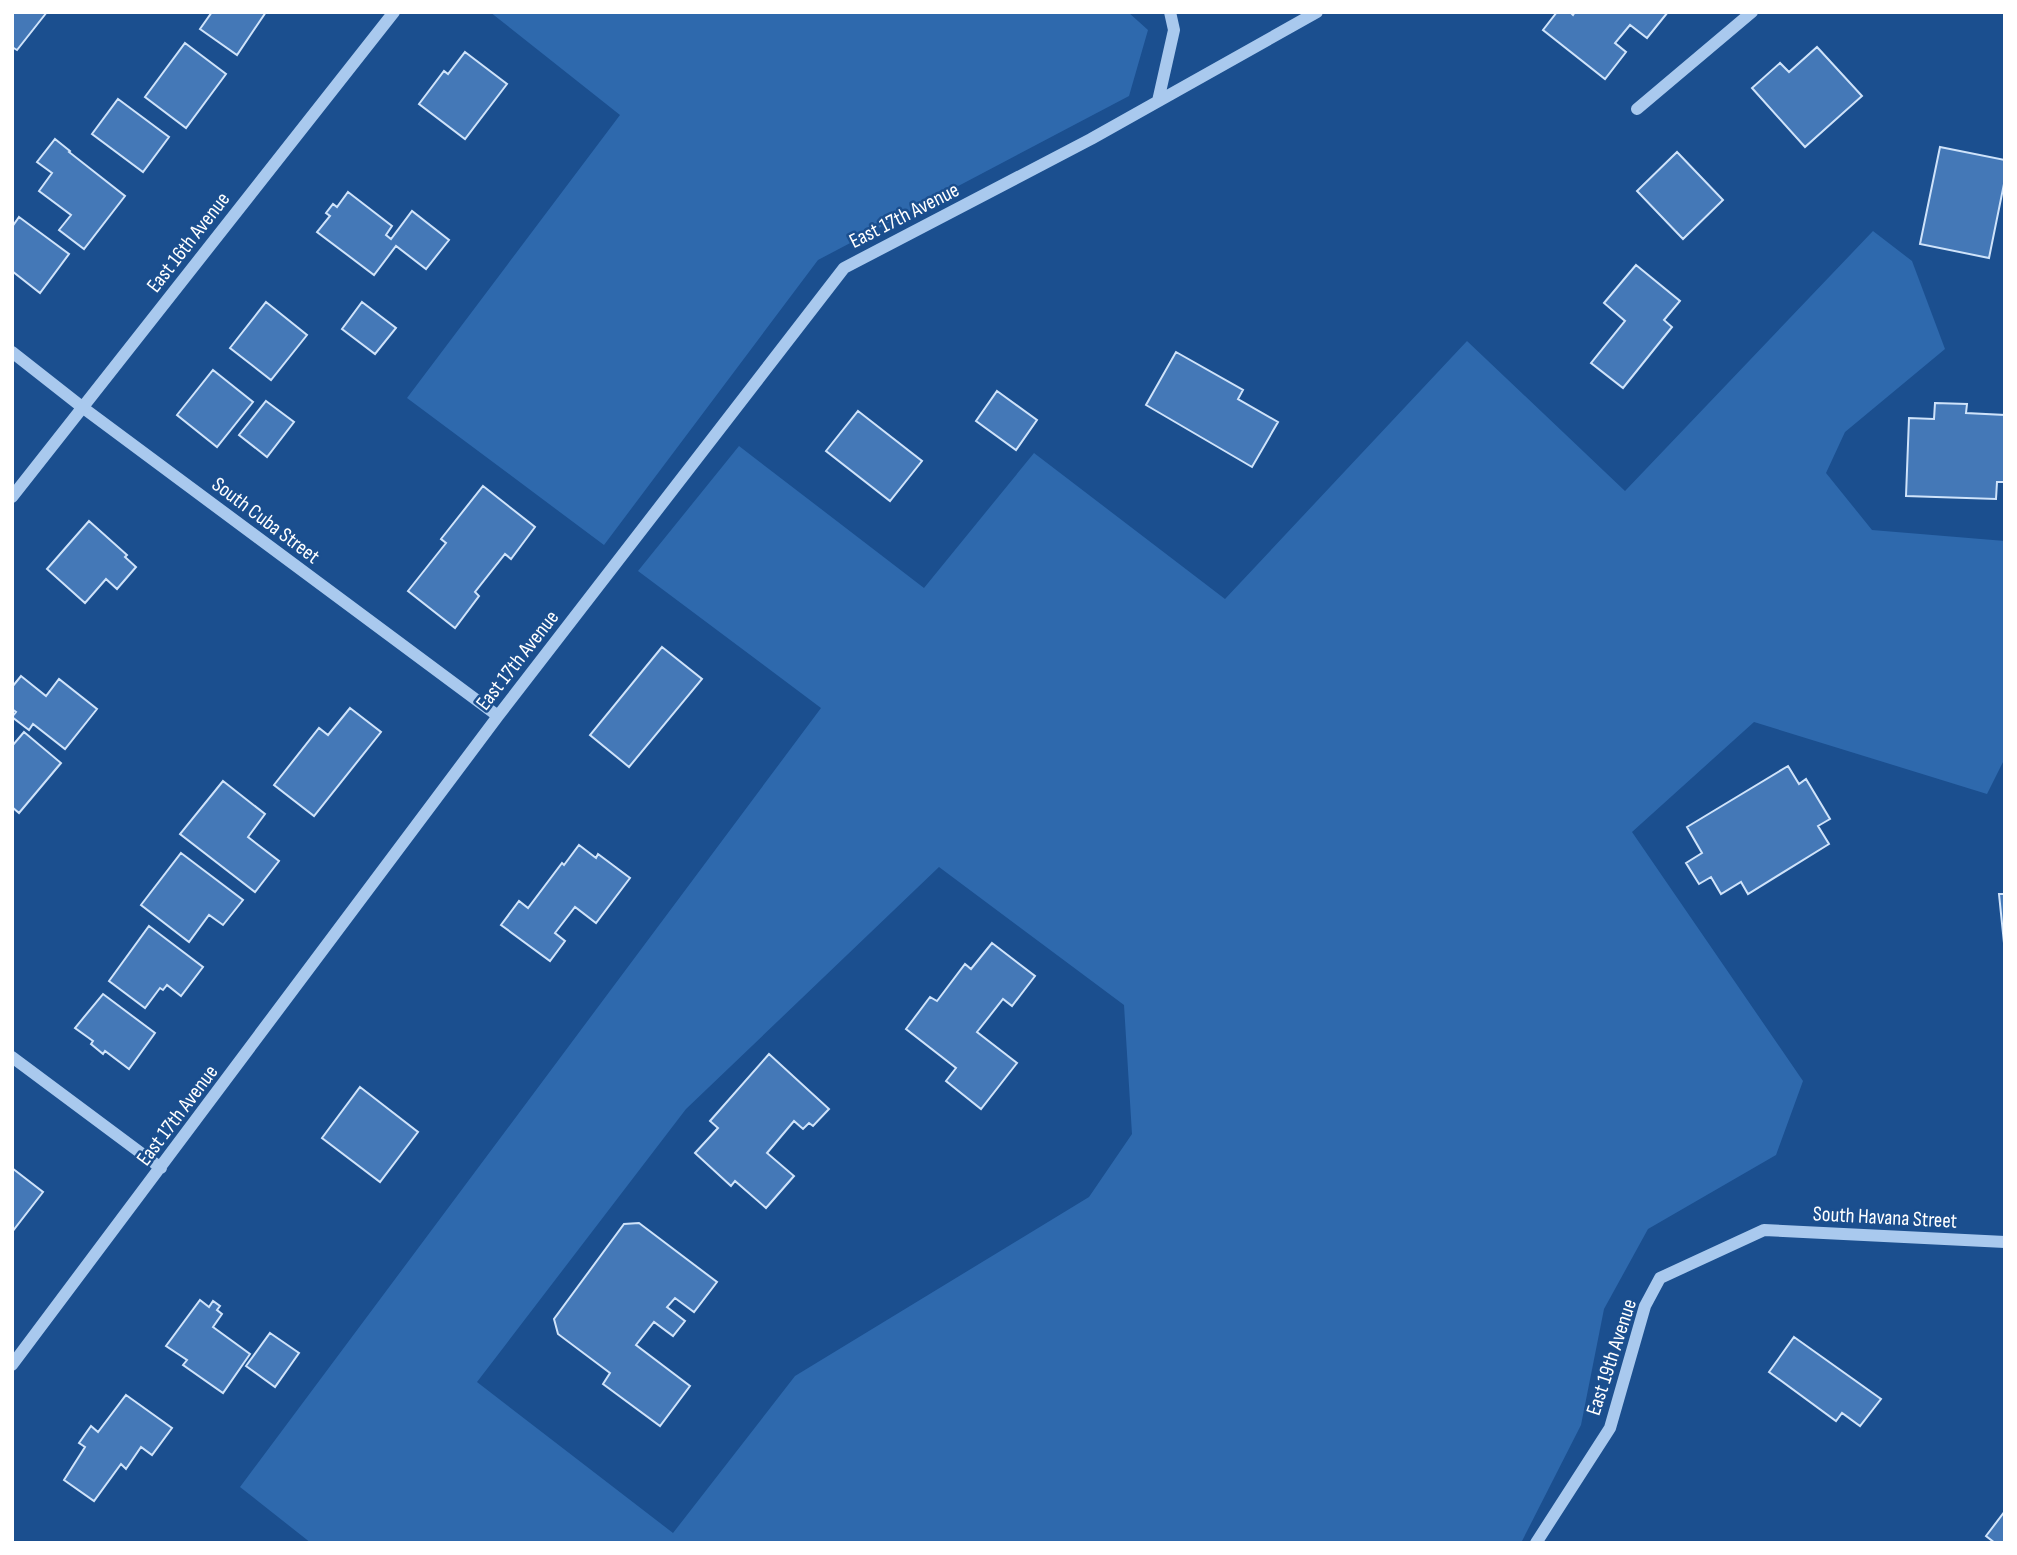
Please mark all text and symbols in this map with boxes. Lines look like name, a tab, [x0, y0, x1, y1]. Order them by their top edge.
street label: East 17th Avenue	[845, 177, 963, 254]
street label: East 16th Avenue	[141, 187, 235, 297]
street label: South Cuba Street	[207, 472, 325, 569]
street label: East 17th Avenue	[471, 605, 564, 715]
street label: East 17th Avenue	[131, 1060, 223, 1171]
street label: South Havana Street	[1812, 1201, 1958, 1234]
street label: East 19th Avenue	[1581, 1296, 1642, 1418]

